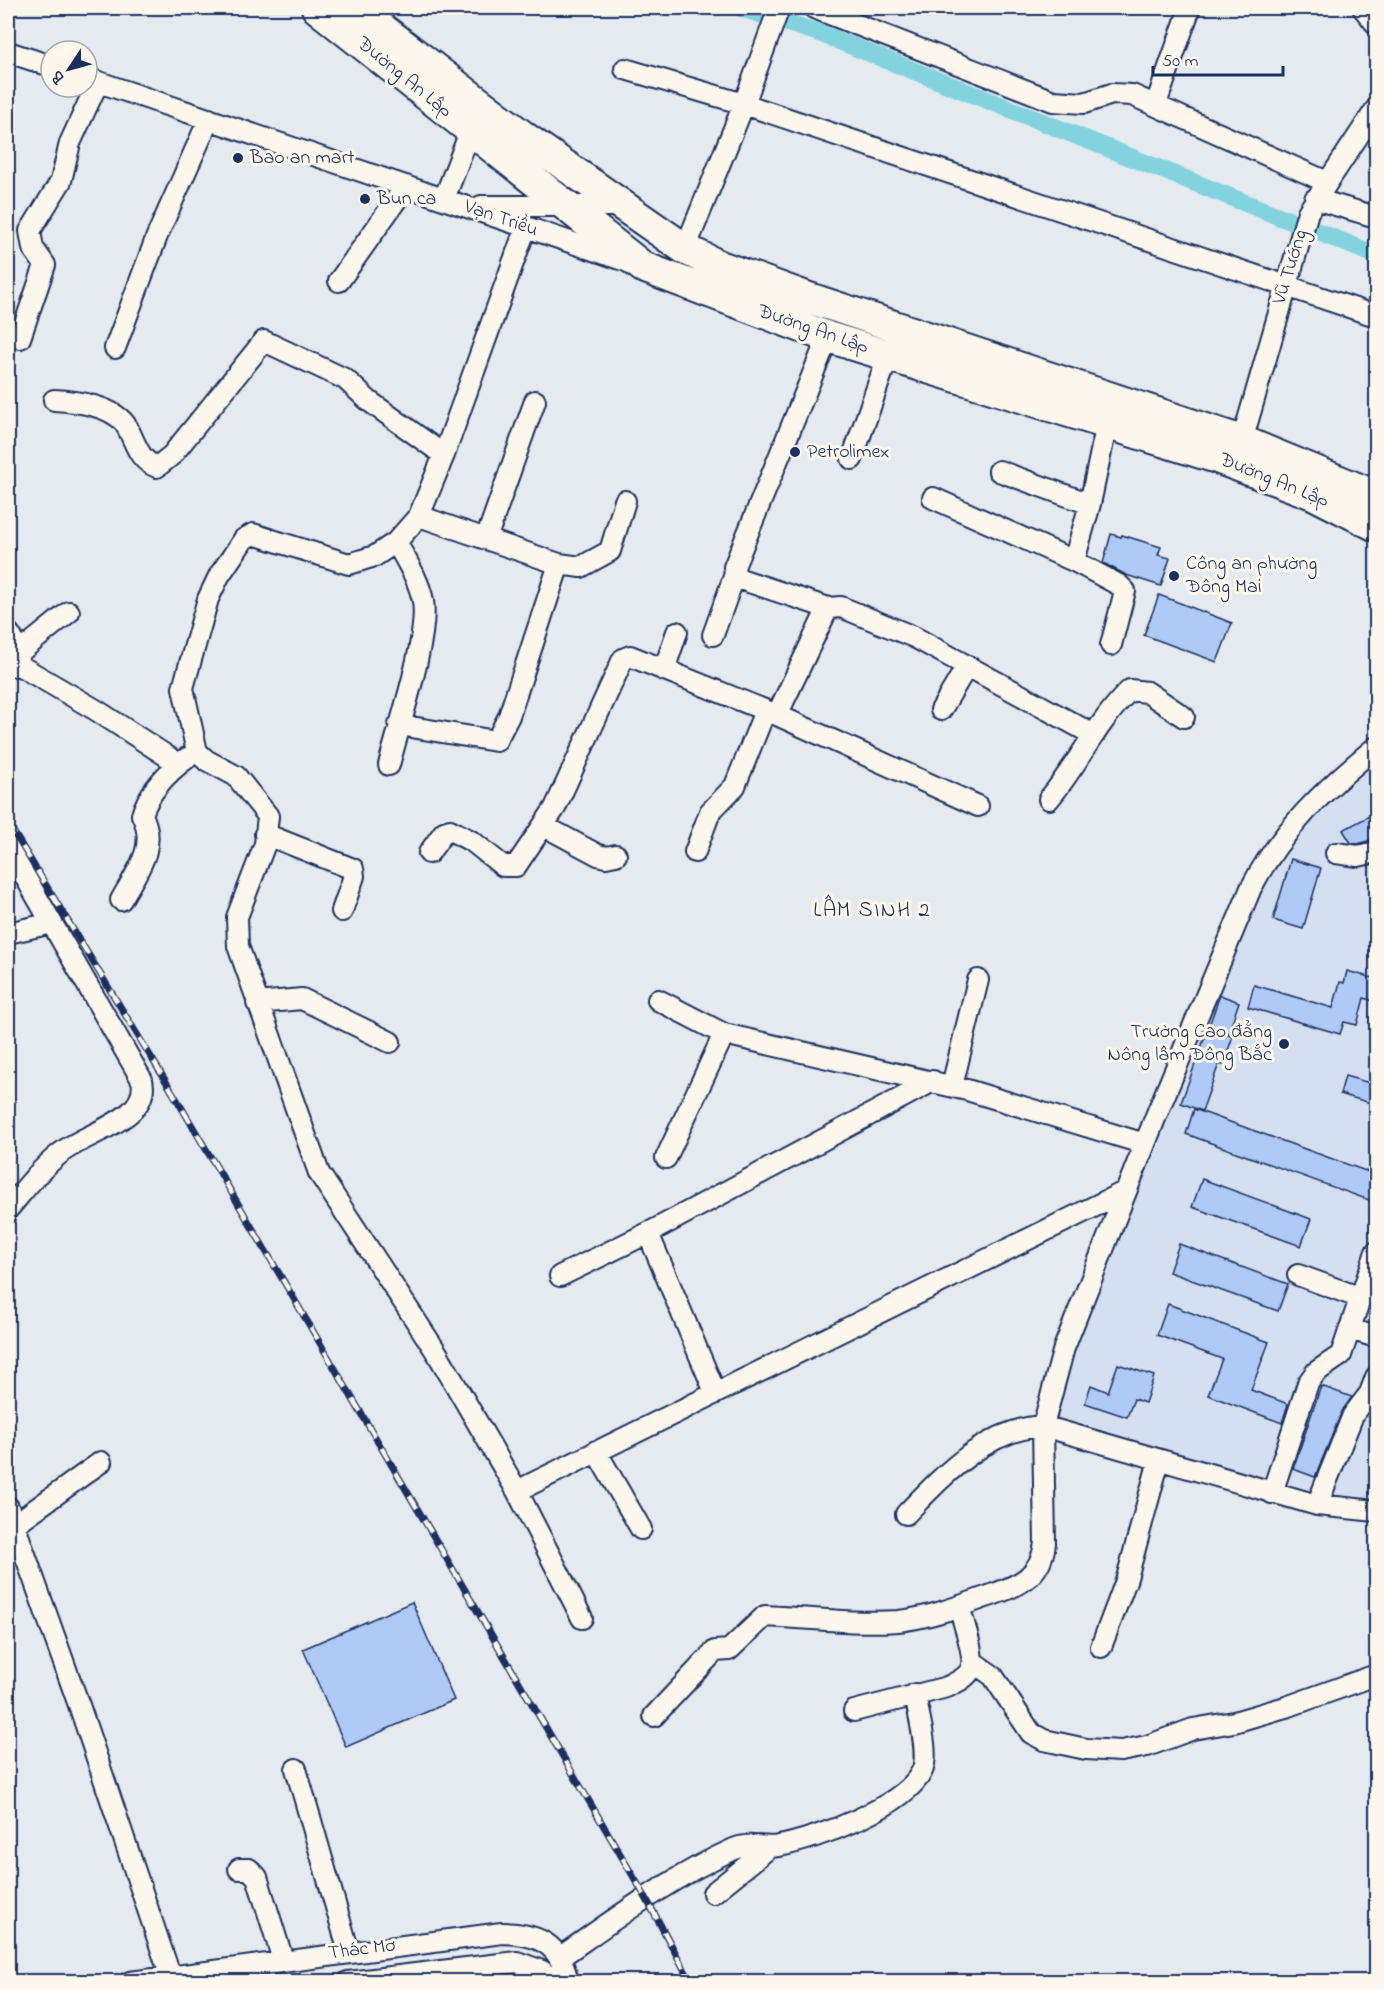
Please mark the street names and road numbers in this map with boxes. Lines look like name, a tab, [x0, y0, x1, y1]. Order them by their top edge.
street label: Đường An Lập	[348, 30, 458, 127]
street label: Vạn Triều	[459, 192, 542, 245]
street label: Vũ Tướng	[1266, 226, 1317, 309]
street label: Đường An Lập	[752, 297, 873, 364]
street label: Đường An Lập	[1214, 445, 1333, 517]
street label: Thác Mơ	[327, 1931, 397, 1969]

